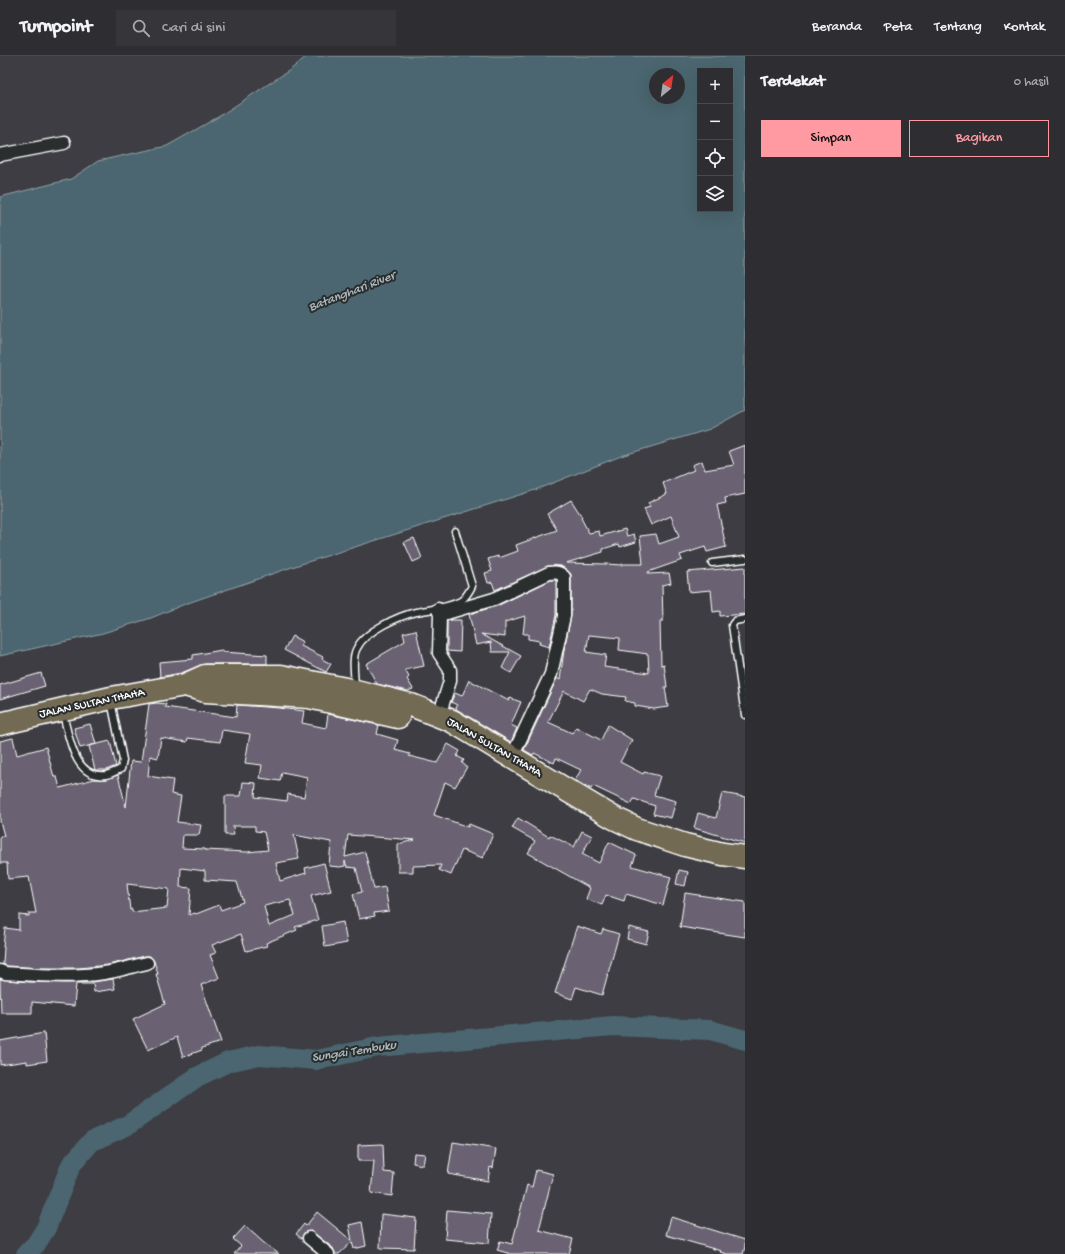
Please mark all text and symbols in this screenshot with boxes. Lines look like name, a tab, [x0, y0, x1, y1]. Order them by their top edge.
search box	[116, 10, 396, 46]
text: Turnpoint	[20, 16, 92, 39]
icon: search	[130, 17, 152, 39]
text: Cari di sini	[162, 19, 225, 37]
text: Beranda	[812, 19, 862, 36]
text: Peta	[884, 19, 912, 36]
text: Tentang	[934, 19, 982, 36]
text: Kontak	[1004, 19, 1045, 36]
north arrow	[649, 68, 685, 104]
map controls	[697, 68, 733, 212]
button: +	[697, 68, 733, 104]
text: Terdekat	[761, 72, 825, 92]
text: 0 hasil	[1014, 75, 1049, 90]
button: −	[697, 104, 733, 140]
button: Simpan	[761, 120, 901, 157]
button: Bagikan	[909, 120, 1049, 157]
button: locate	[697, 140, 733, 176]
button: layers	[697, 176, 733, 212]
water label: Batanghari River	[307, 268, 400, 315]
street label: JALAN SULTAN THAHA	[38, 686, 147, 722]
street label: JALAN SULTAN THAHA	[444, 715, 545, 781]
water label: Sungai Tembuku	[311, 1038, 398, 1066]

